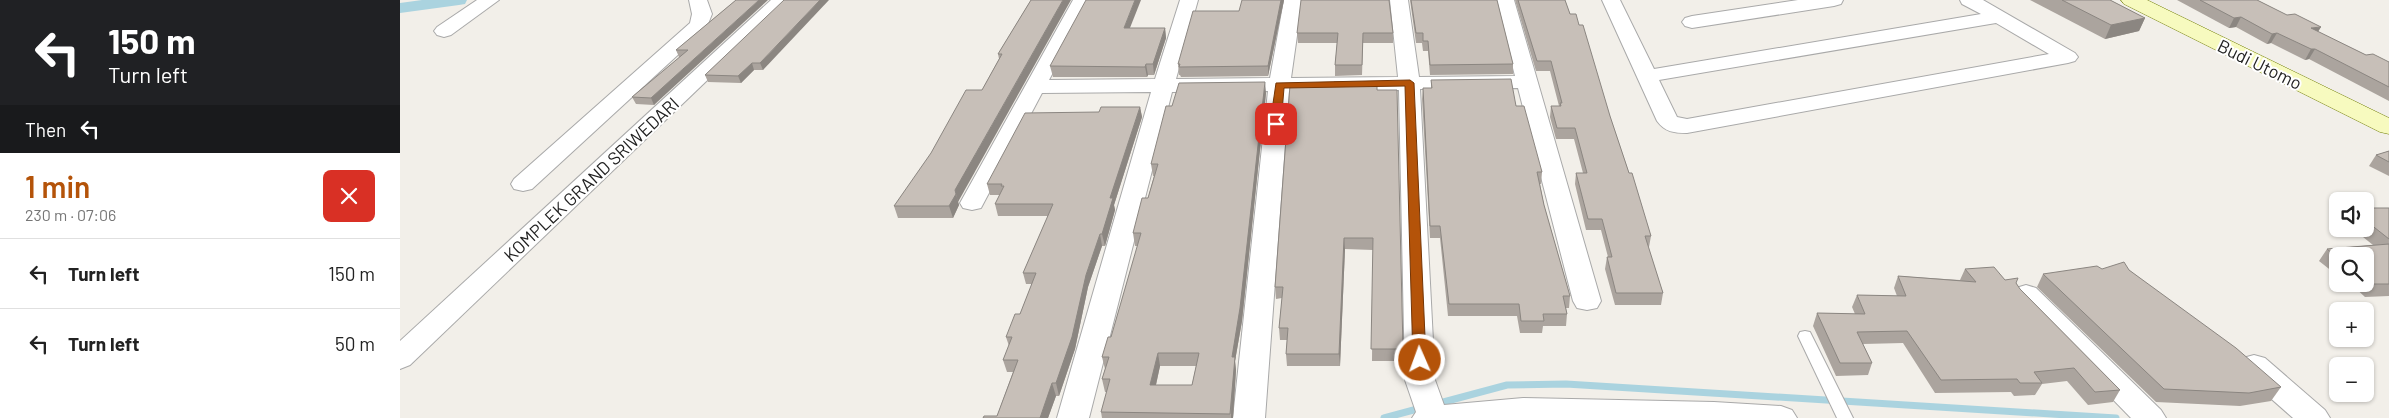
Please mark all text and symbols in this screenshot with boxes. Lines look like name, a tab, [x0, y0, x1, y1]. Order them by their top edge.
text: 150 m	[108, 19, 195, 61]
icon: left	[25, 20, 90, 85]
street label: Budi Utomo	[2214, 34, 2306, 94]
text: Turn left	[108, 61, 188, 87]
street label: KOMPLEK GRAND SRIWEDARI	[499, 92, 683, 266]
pin	[1255, 103, 1297, 145]
icon: arrive	[1262, 110, 1290, 138]
icon: left	[76, 115, 104, 143]
text: Then	[25, 118, 66, 141]
text: 1 min	[25, 168, 90, 204]
button: close	[323, 170, 375, 222]
map controls	[2329, 192, 2374, 402]
button: sound	[2329, 192, 2374, 237]
text: 230 m · 07:06	[25, 205, 116, 224]
button: search	[2329, 247, 2374, 292]
icon: left	[25, 260, 53, 288]
text: Turn left	[68, 262, 139, 285]
text: 150 m	[328, 262, 375, 285]
button: +	[2329, 302, 2374, 347]
icon: left	[25, 330, 53, 358]
text: Turn left	[68, 332, 139, 355]
text: 50 m	[335, 332, 375, 355]
position arrow	[1393, 333, 1445, 385]
button: −	[2329, 357, 2374, 402]

